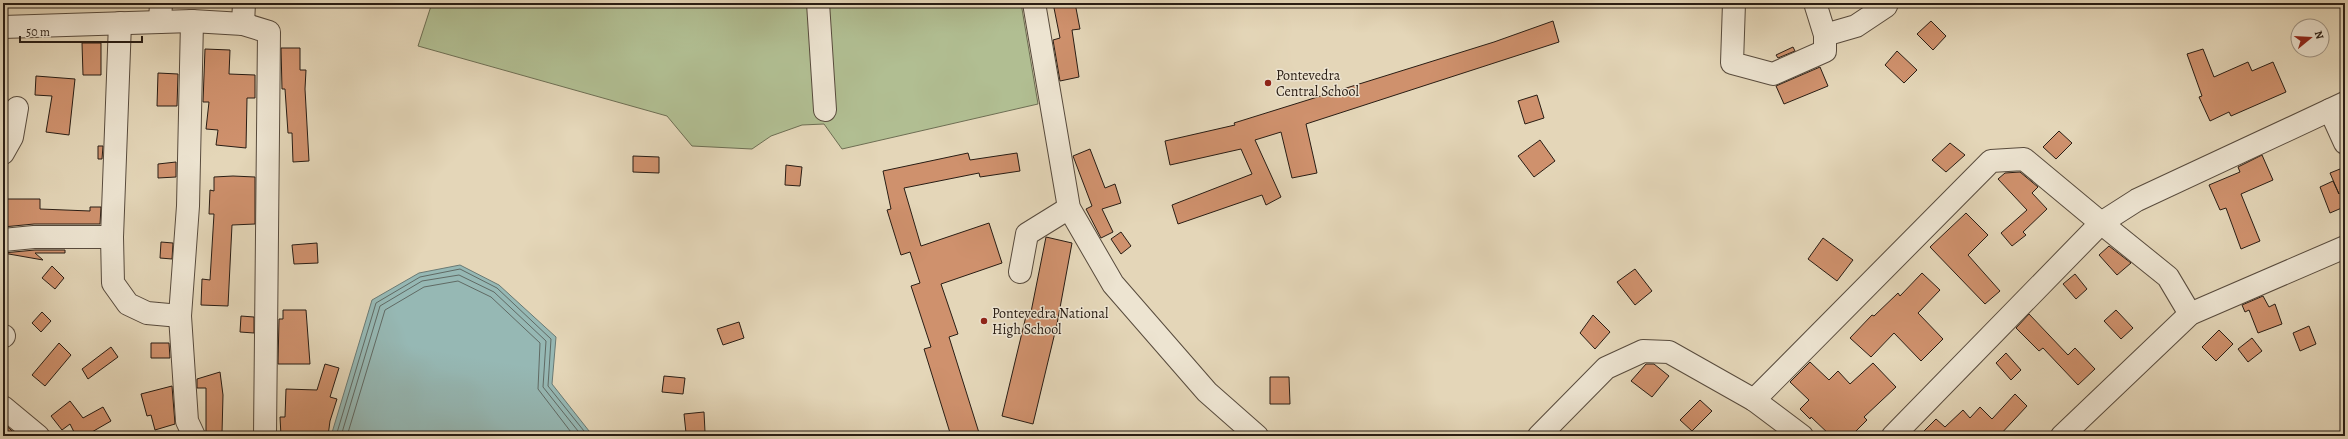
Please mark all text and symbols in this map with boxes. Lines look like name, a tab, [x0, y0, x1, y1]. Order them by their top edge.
scale bar	[20, 18, 142, 44]
north arrow	[2290, 18, 2330, 58]
text: 50 m	[26, 24, 50, 40]
text: N	[2311, 29, 2327, 41]
place label: Pontevedra Central School	[1276, 66, 1359, 101]
marker: Pontevedra Central School	[1263, 78, 1273, 88]
place label: Pontevedra National High School	[992, 304, 1109, 339]
marker: Pontevedra National High School	[979, 316, 989, 326]

